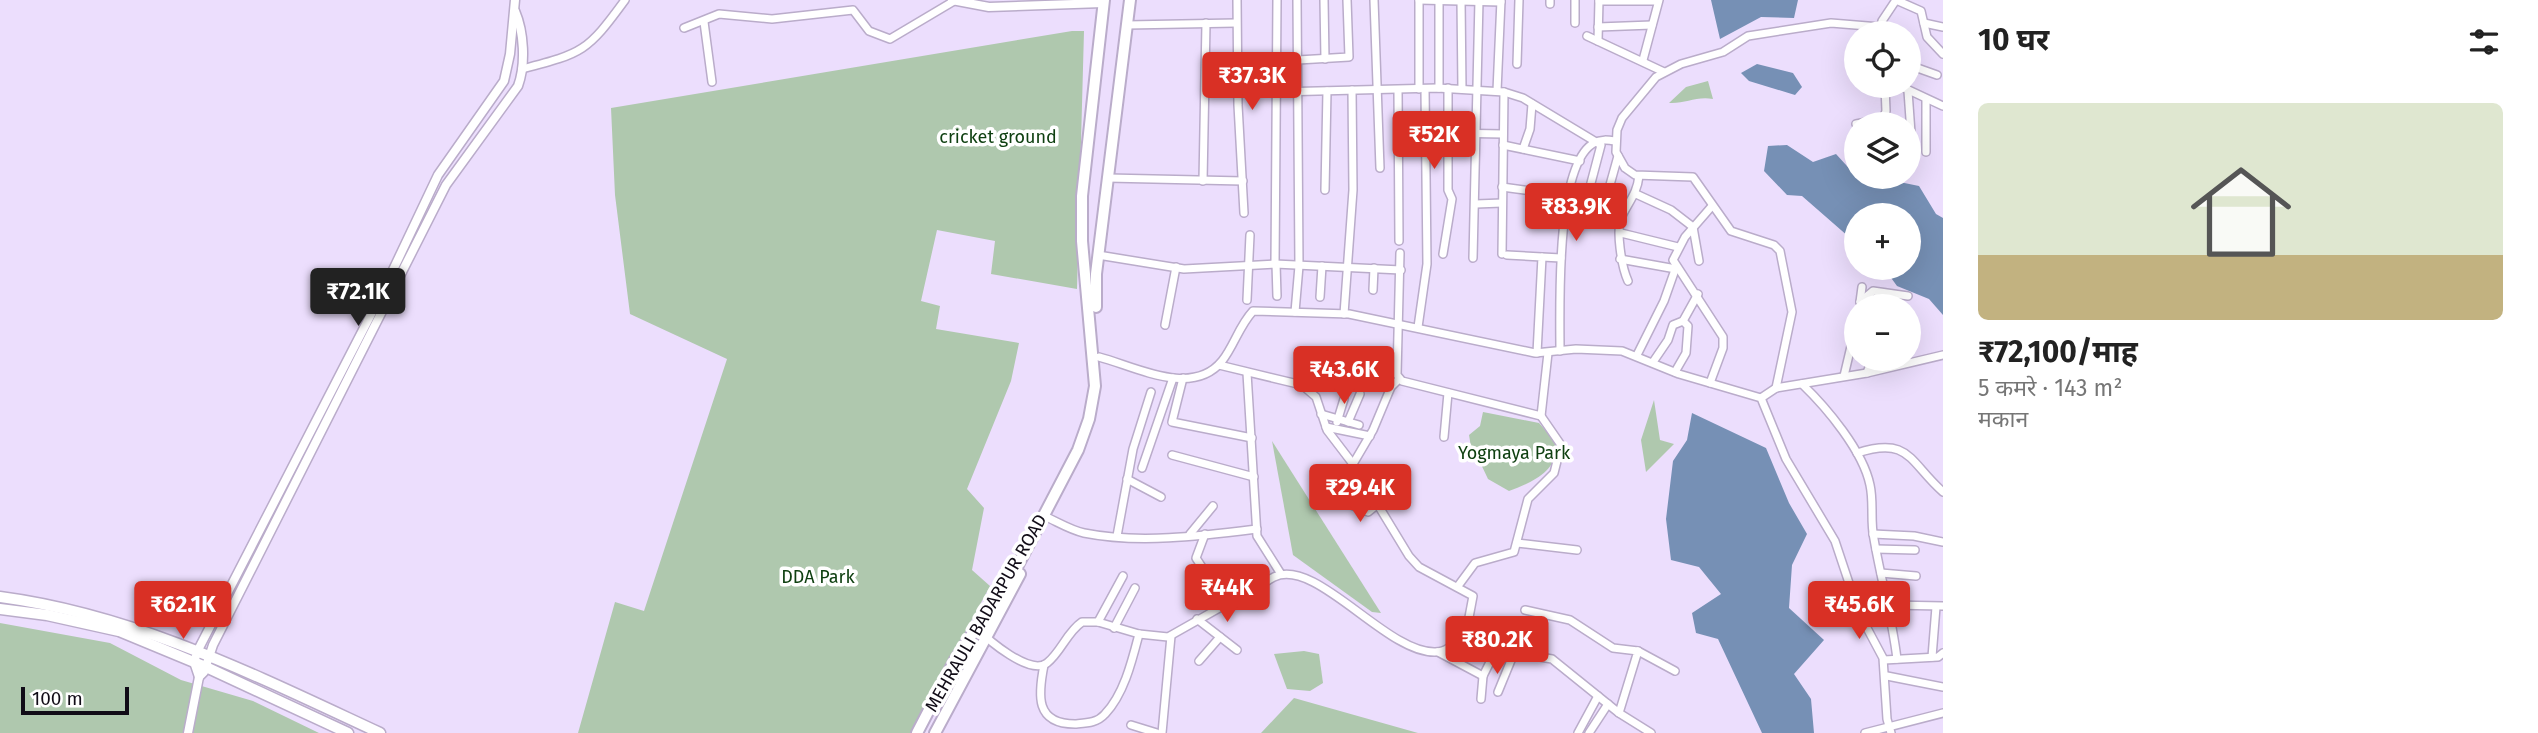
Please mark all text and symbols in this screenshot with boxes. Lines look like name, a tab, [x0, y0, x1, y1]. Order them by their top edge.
map controls	[1844, 21, 1921, 371]
button: locate	[1844, 21, 1921, 98]
text: 10 घर	[1978, 22, 2049, 58]
icon: filters	[2465, 23, 2503, 61]
pin: ₹37.3K	[1195, 52, 1309, 112]
text: ₹37.3K	[1218, 61, 1286, 89]
pin: ₹52K	[1393, 111, 1475, 171]
button: layers	[1844, 112, 1921, 189]
text: ₹52K	[1409, 120, 1459, 148]
park label: cricket ground	[939, 126, 1057, 148]
icon: home	[2178, 149, 2304, 275]
pin: ₹83.9K	[1519, 184, 1633, 243]
text: ₹83.9K	[1541, 192, 1611, 220]
button: +	[1844, 203, 1921, 280]
pin: ₹72.1K	[301, 268, 415, 328]
text: ₹72.1K	[326, 277, 390, 305]
button: −	[1844, 294, 1921, 371]
text: ₹72,100/माह	[1978, 334, 2138, 370]
pin: ₹43.6K	[1287, 346, 1401, 406]
text: ₹43.6K	[1309, 355, 1379, 383]
text: 5 कमरे · 143 m²	[1978, 374, 2122, 402]
text: मकान	[1978, 405, 2028, 433]
park label: Yogmaya Park	[1458, 442, 1571, 464]
pin: ₹29.4K	[1303, 464, 1417, 524]
text: ₹29.4K	[1325, 473, 1395, 501]
street label: MEHRAULI BADARPUR ROAD	[920, 510, 1052, 716]
pin: ₹44K	[1186, 564, 1268, 624]
park label: DDA Park	[781, 566, 856, 588]
text: ₹44K	[1201, 573, 1253, 601]
pin: ₹62.1K	[126, 582, 240, 641]
pin: ₹45.6K	[1802, 582, 1916, 641]
text: ₹62.1K	[150, 590, 216, 618]
text: ₹45.6K	[1824, 590, 1894, 618]
pin: ₹80.2K	[1440, 616, 1554, 676]
text: ₹80.2K	[1461, 625, 1533, 653]
scale bar	[21, 684, 130, 716]
text: 100 m	[32, 687, 83, 710]

